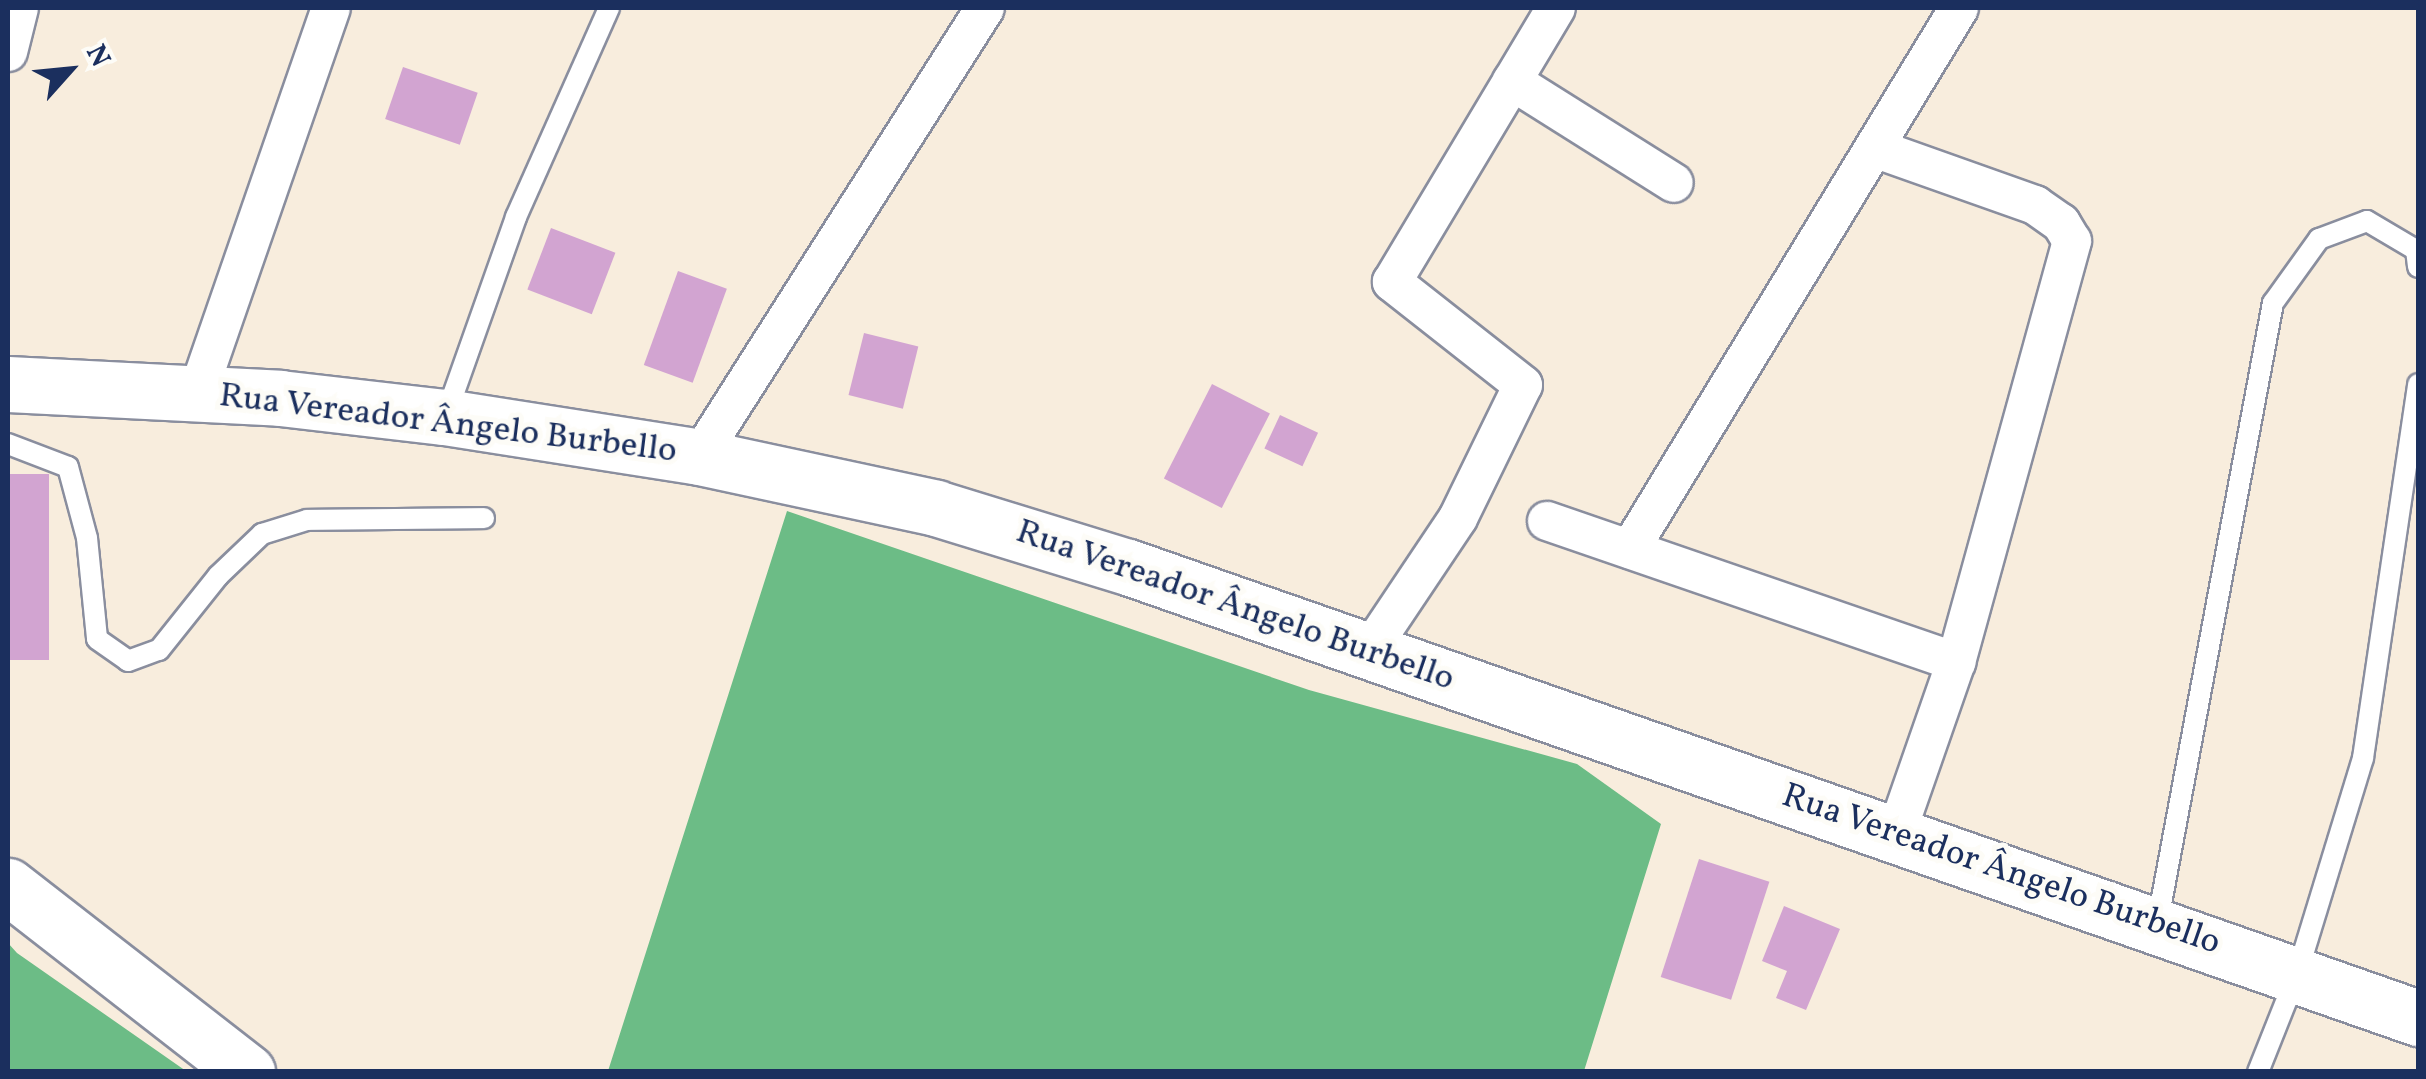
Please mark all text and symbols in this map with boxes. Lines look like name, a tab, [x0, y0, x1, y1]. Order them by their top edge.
north arrow	[20, 20, 120, 120]
text: N	[75, 38, 119, 74]
street label: Rua Vereador Ângelo Burbello	[216, 375, 680, 473]
street label: Rua Vereador Ângelo Burbello	[1010, 511, 1460, 701]
street label: Rua Vereador Ângelo Burbello	[1776, 775, 2226, 965]

